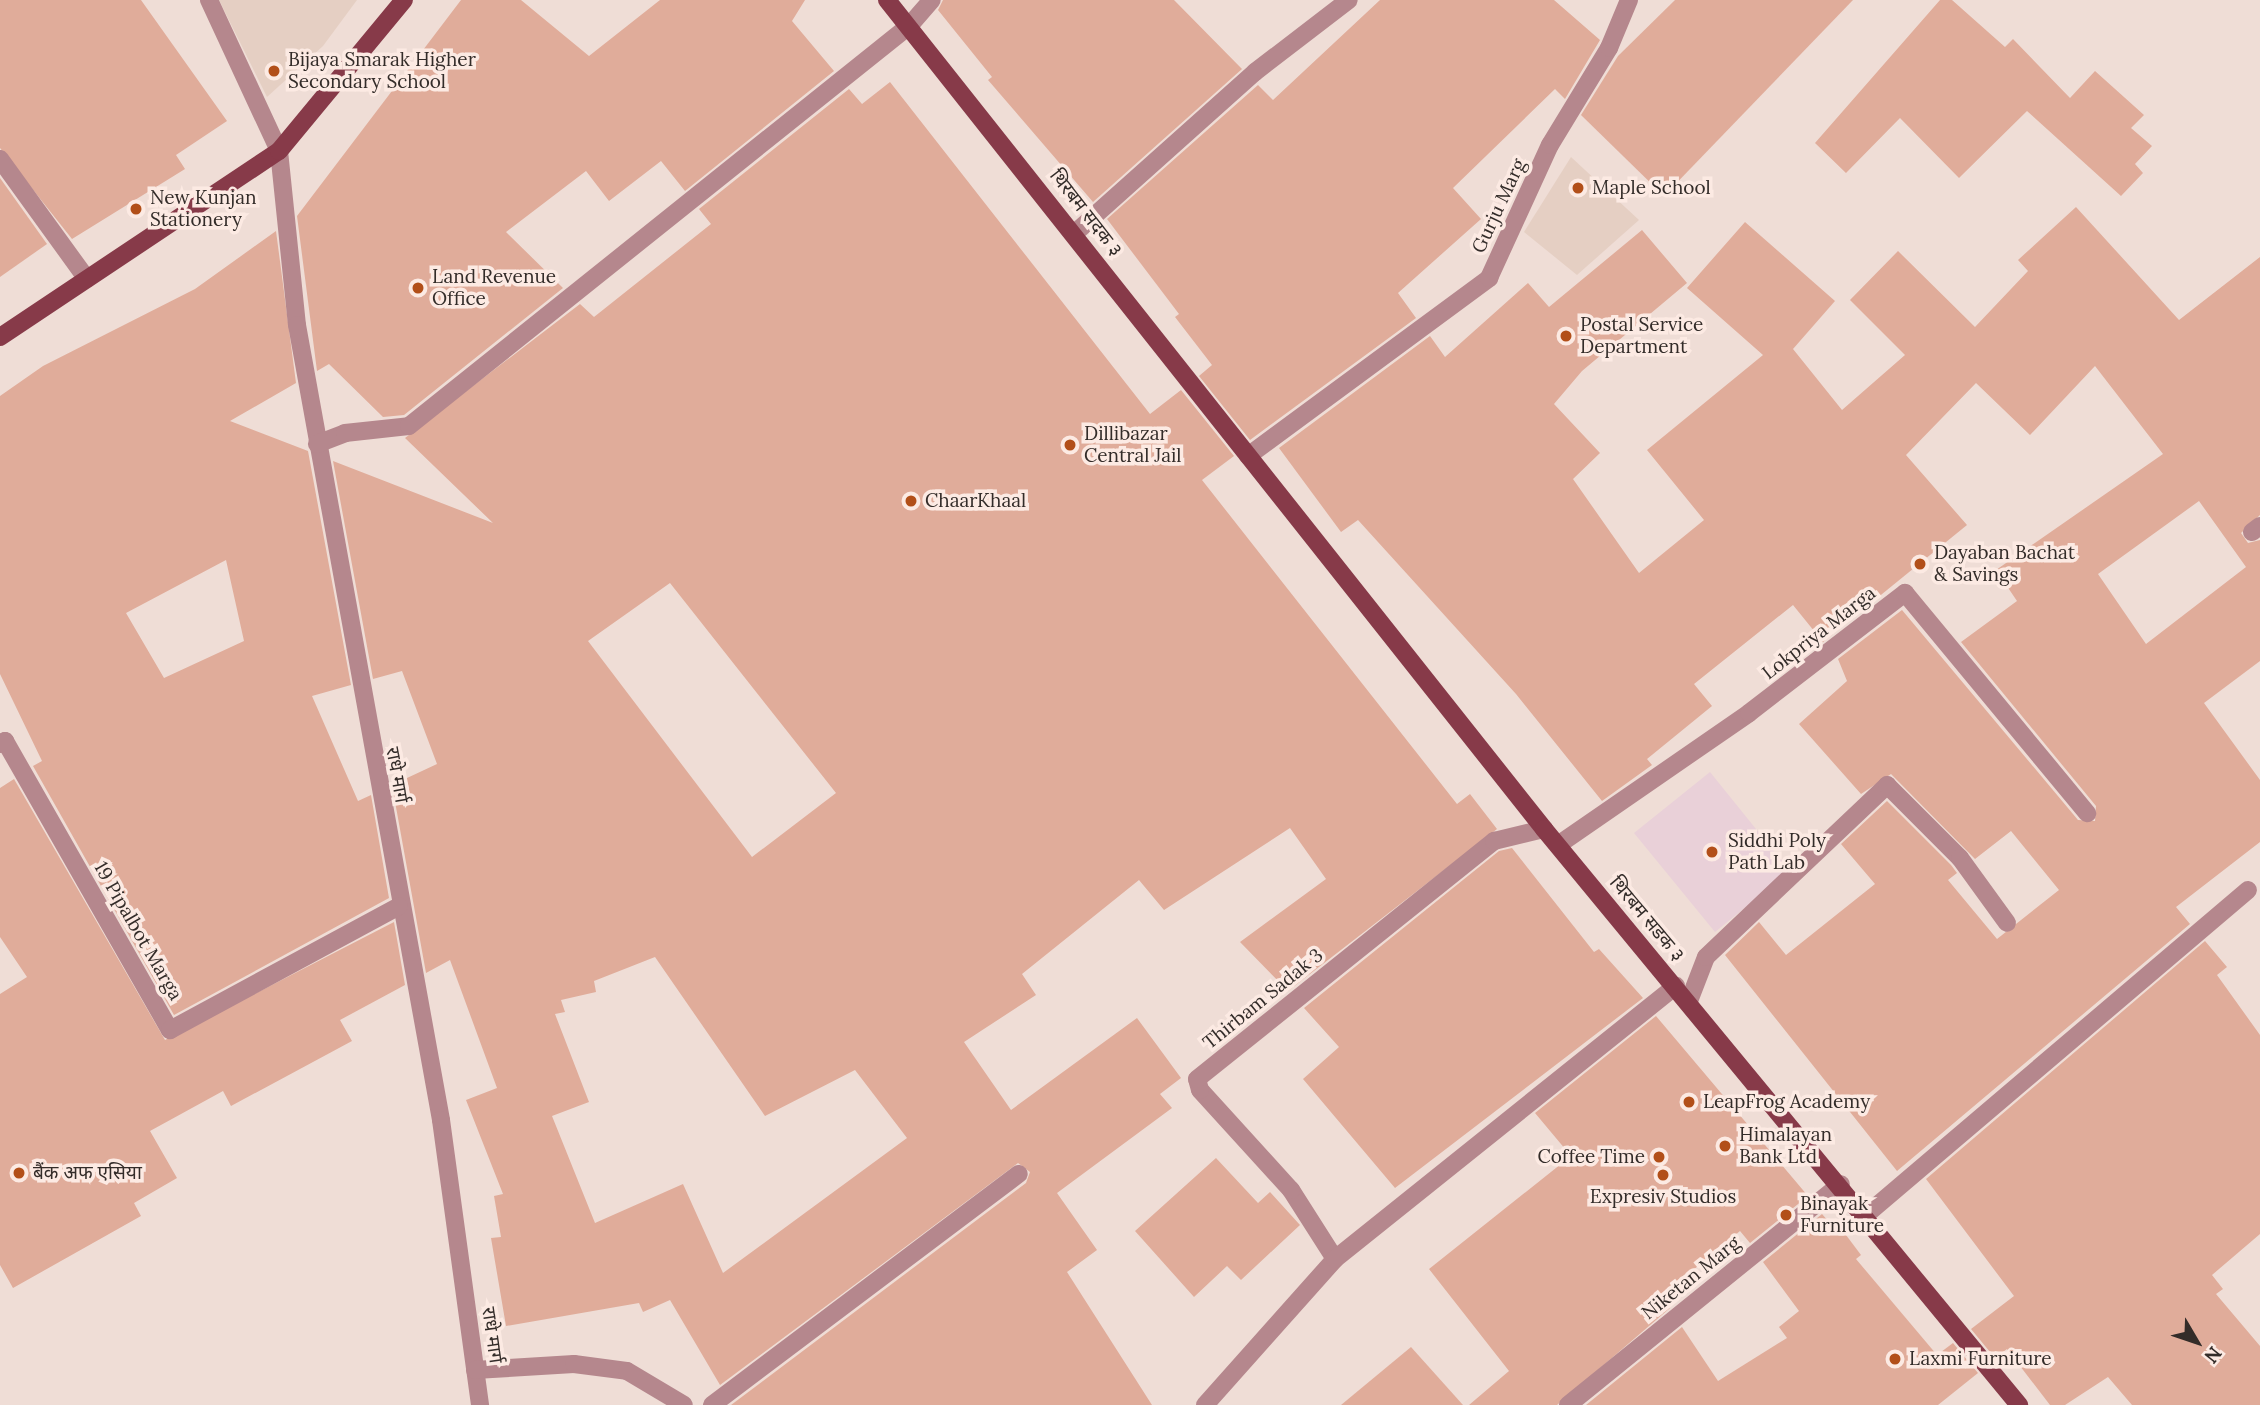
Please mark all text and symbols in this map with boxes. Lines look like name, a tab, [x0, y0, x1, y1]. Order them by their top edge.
place label: Bijaya Smarak Higher Secondary School	[288, 49, 476, 93]
marker: Bijaya Smarak Higher Secondary School	[266, 63, 282, 79]
street label: Gurju Marg	[1467, 155, 1531, 257]
street label: थिरबम सदक ३	[1045, 165, 1127, 261]
place label: Maple School	[1592, 177, 1711, 199]
marker: Maple School	[1570, 180, 1586, 196]
place label: New Kunjan Stationery	[150, 187, 257, 231]
marker: New Kunjan Stationery	[128, 201, 144, 217]
place label: Land Revenue Office	[432, 266, 556, 310]
marker: Land Revenue Office	[410, 280, 426, 296]
place label: Postal Service Department	[1580, 314, 1703, 358]
marker: Postal Service Department	[1558, 328, 1574, 344]
place label: Dillibazar Central Jail	[1084, 423, 1181, 467]
marker: Dillibazar Central Jail	[1062, 437, 1078, 453]
place label: ChaarKhaal	[925, 490, 1026, 512]
marker: ChaarKhaal	[903, 493, 919, 509]
place label: Dayaban Bachat & Savings	[1934, 542, 2075, 586]
marker: Dayaban Bachat & Savings	[1912, 556, 1928, 572]
street label: Lokpriya Marga	[1758, 582, 1880, 684]
street label: राधे मार्ग	[381, 745, 413, 805]
place label: Siddhi Poly Path Lab	[1728, 830, 1826, 874]
marker: Siddhi Poly Path Lab	[1702, 842, 1722, 862]
street label: 19 Pipalbot Marga	[89, 858, 187, 1004]
street label: थिरबम सडक ३	[1605, 872, 1689, 966]
street label: Thirbam Sadak 3	[1199, 944, 1327, 1054]
place label: LeapFrog Academy	[1703, 1091, 1870, 1113]
marker: LeapFrog Academy	[1681, 1094, 1697, 1110]
place label: Himalayan Bank Ltd	[1739, 1124, 1832, 1168]
marker: Himalayan Bank Ltd	[1717, 1138, 1733, 1154]
place label: Coffee Time	[1537, 1146, 1645, 1168]
marker: Coffee Time	[1651, 1149, 1667, 1165]
place label: बैंक अफ एसिया	[33, 1162, 142, 1184]
marker: बैंक अफ एसिया	[11, 1165, 27, 1181]
marker: Expresiv Studios	[1655, 1167, 1671, 1183]
place label: Expresiv Studios	[1590, 1186, 1736, 1208]
place label: Binayak Furniture	[1800, 1193, 1884, 1237]
marker: Binayak Furniture	[1778, 1207, 1794, 1223]
street label: Niketan Marg	[1637, 1231, 1745, 1325]
street label: राधे मार्ग	[477, 1306, 507, 1364]
north arrow	[2162, 1307, 2232, 1377]
text: N	[2199, 1342, 2227, 1368]
place label: Laxmi Furniture	[1909, 1348, 2052, 1370]
marker: Laxmi Furniture	[1887, 1351, 1903, 1367]

